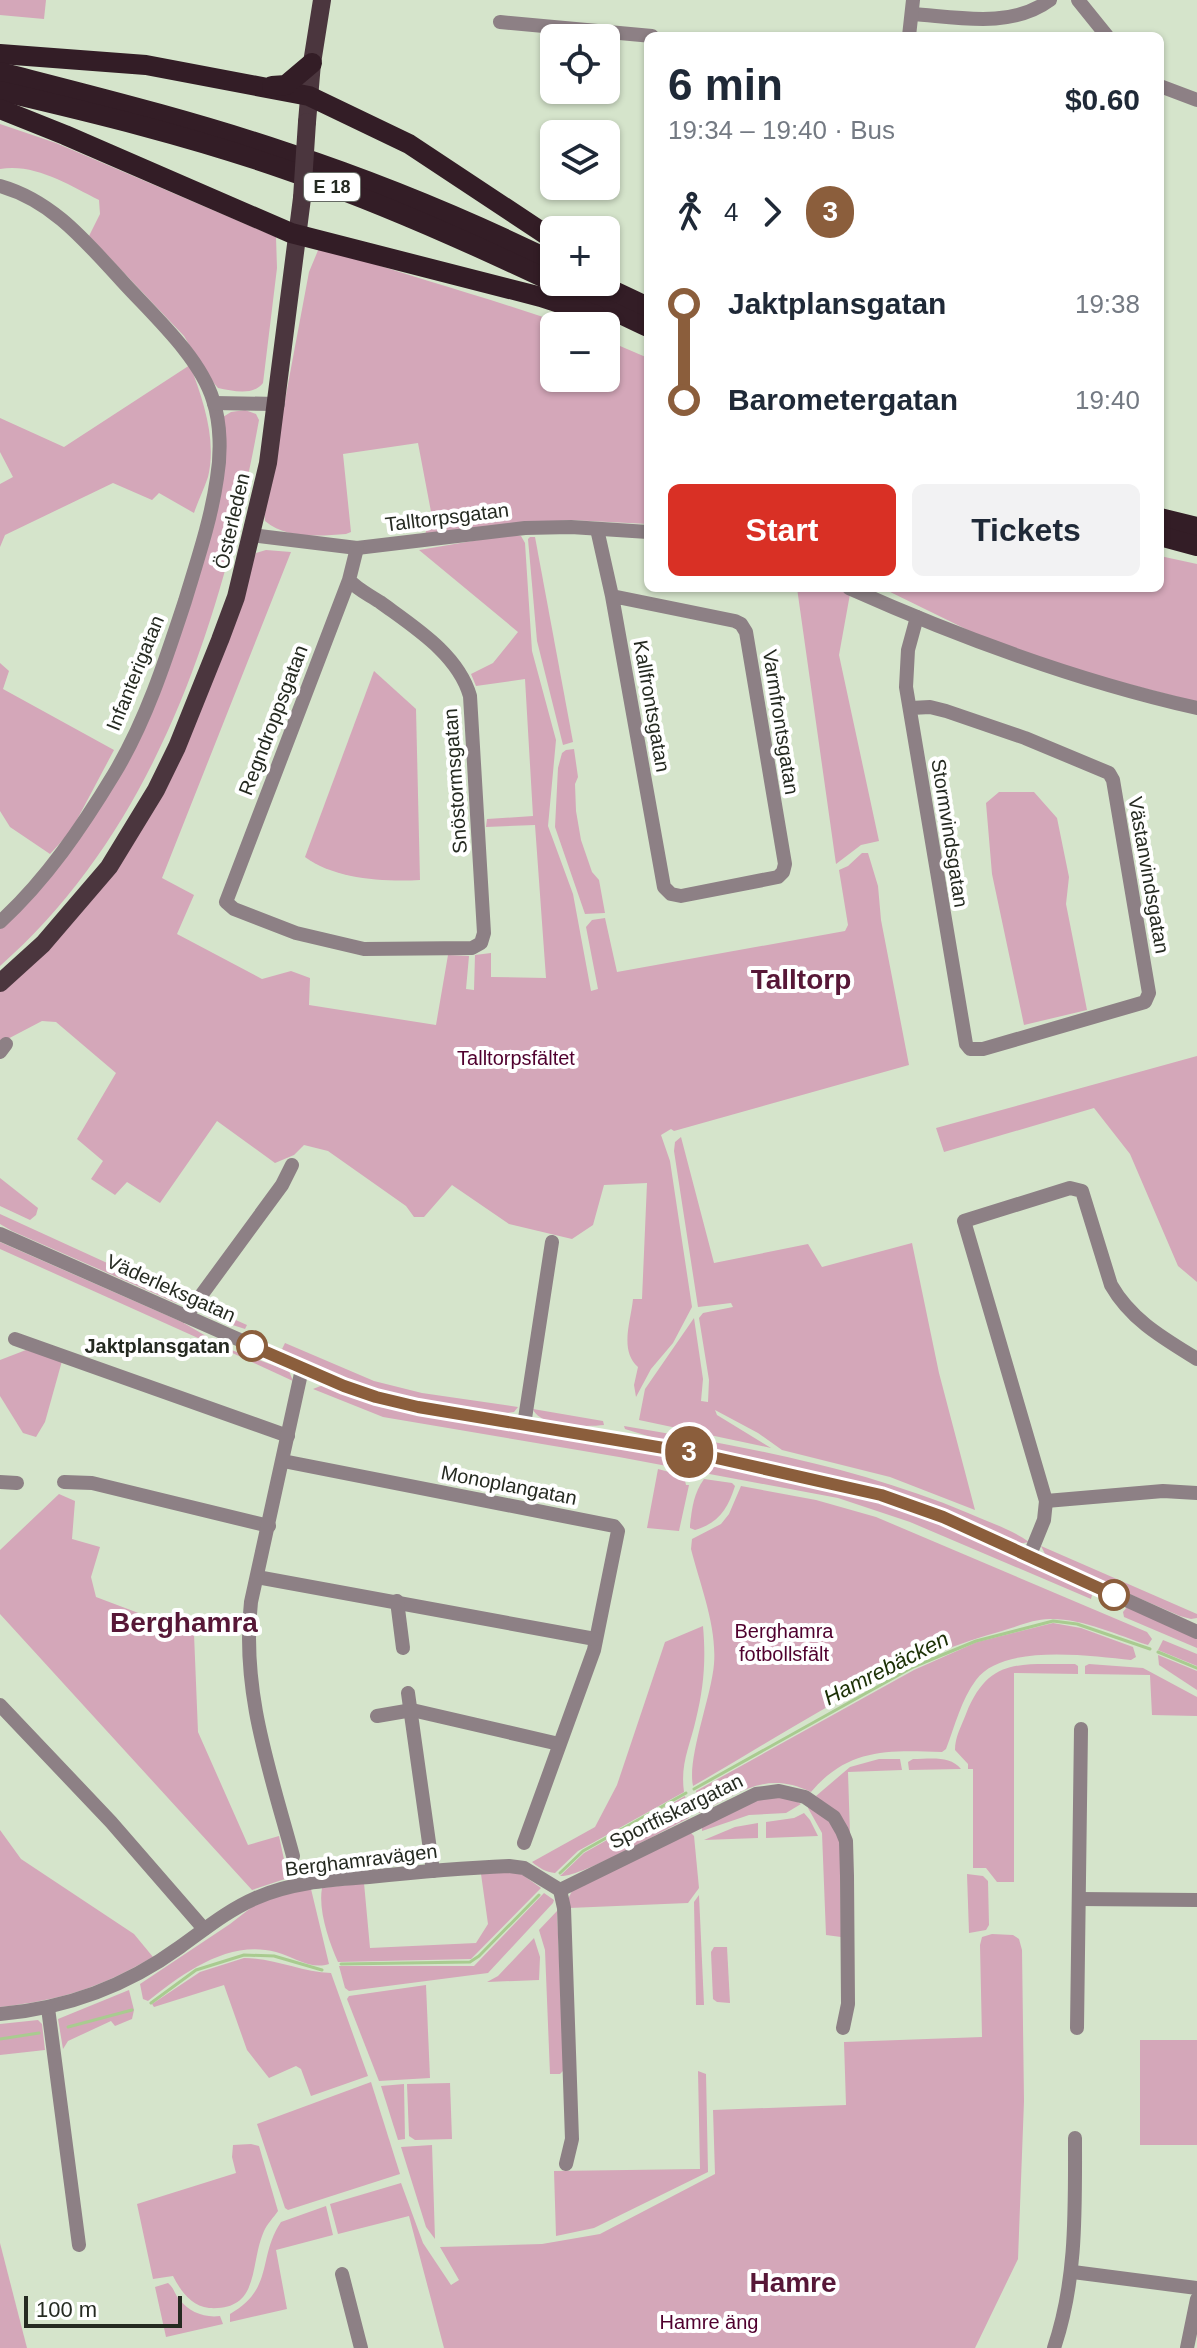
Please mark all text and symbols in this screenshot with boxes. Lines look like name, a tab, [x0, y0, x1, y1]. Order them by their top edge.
map controls	[540, 24, 620, 392]
button: locate	[540, 24, 620, 104]
text: 6 min	[668, 60, 783, 109]
text: $0.60	[1065, 83, 1140, 116]
text: 19:34 – 19:40 · Bus	[668, 115, 895, 145]
button: layers	[540, 120, 620, 200]
road number: E 18	[304, 173, 360, 201]
icon: walk	[668, 190, 712, 234]
icon: forward	[750, 190, 794, 234]
text: 3	[822, 196, 838, 227]
text: 4	[724, 197, 738, 227]
button: +	[540, 216, 620, 296]
text: Jaktplansgatan	[728, 287, 946, 320]
text: 19:38	[1075, 289, 1140, 319]
button: −	[540, 312, 620, 392]
text: Barometergatan	[728, 383, 958, 416]
text: 19:40	[1075, 385, 1140, 415]
street label: Österleden	[210, 471, 254, 571]
button: Start	[668, 484, 896, 576]
button: Tickets	[912, 484, 1140, 576]
street label: Talltorpsgatan	[384, 498, 510, 536]
street label: Infanterigatan	[102, 612, 168, 734]
street label: Kallfrontsgatan	[630, 638, 674, 774]
street label: Regndroppsgatan	[234, 642, 312, 798]
street label: Varmfrontsgatan	[759, 648, 803, 796]
street label: Snöstormsgatan	[439, 708, 471, 854]
street label: Stormvindsgatan	[927, 757, 973, 909]
street label: Västanvindsgatan	[1124, 795, 1174, 955]
district label: Talltorp	[751, 964, 851, 995]
park label: Talltorpsfältet	[457, 1047, 575, 1069]
street label: Väderleksgatan	[103, 1250, 239, 1326]
marker: Jaktplansgatan	[237, 1331, 267, 1361]
place label: Jaktplansgatan	[84, 1335, 230, 1357]
line badge: 3	[663, 1426, 715, 1478]
text: 3	[681, 1436, 697, 1467]
street label: Monoplangatan	[439, 1461, 579, 1509]
unlabelled marker	[1099, 1580, 1129, 1610]
district label: Berghamra	[110, 1607, 258, 1638]
park label: Berghamra fotbollsfält	[735, 1620, 834, 1665]
water label: Hamrebäcken	[819, 1626, 953, 1710]
street label: Sportfiskargatan	[606, 1769, 746, 1853]
street label: Berghamravägen	[284, 1840, 438, 1880]
district label: Hamre	[749, 2267, 837, 2298]
scale bar	[24, 2292, 182, 2328]
text: 100 m	[36, 2297, 97, 2322]
park label: Hamre äng	[660, 2311, 758, 2333]

